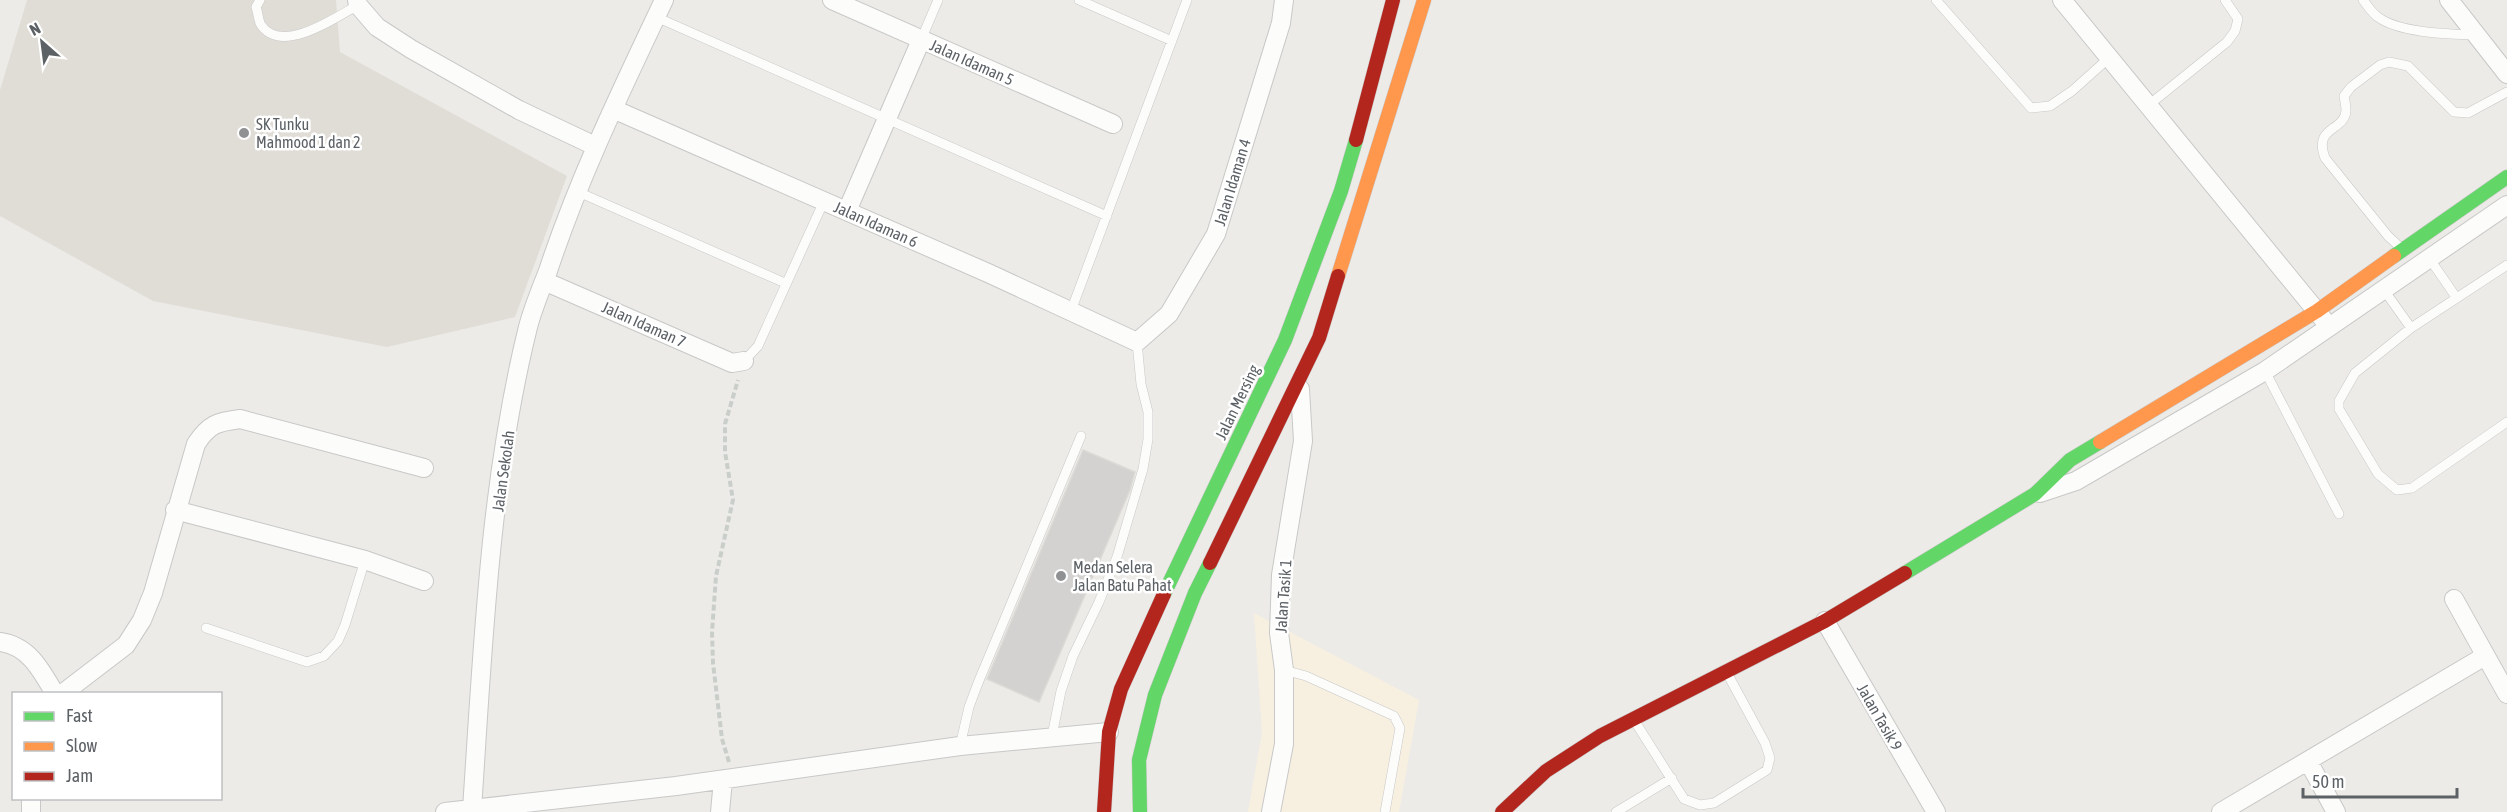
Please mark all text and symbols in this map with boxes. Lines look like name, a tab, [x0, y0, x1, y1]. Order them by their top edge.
north arrow	[12, 12, 72, 72]
text: N	[27, 19, 43, 39]
street label: Jalan Idaman 5	[927, 36, 1017, 88]
place label: SK Tunku Mahmood 1 dan 2	[256, 115, 360, 151]
marker: SK Tunku Mahmood 1 dan 2	[237, 126, 251, 140]
street label: Jalan Idaman 4	[1210, 136, 1254, 228]
street label: Jalan Idaman 6	[831, 198, 921, 250]
street label: Jalan Idaman 7	[599, 298, 689, 350]
street label: Jalan Mersing	[1211, 362, 1264, 443]
street label: Jalan Sekolah	[488, 429, 518, 513]
place label: Medan Selera Jalan Batu Pahat	[1073, 558, 1172, 594]
street label: Jalan Tasik 1	[1271, 559, 1295, 633]
marker: Medan Selera Jalan Batu Pahat	[1054, 569, 1068, 583]
street label: Jalan Tasik 9	[1854, 681, 1906, 753]
legend	[12, 692, 222, 800]
text: Fast	[66, 705, 93, 726]
text: Slow	[66, 735, 97, 756]
scale bar	[2303, 761, 2458, 799]
text: Jam	[66, 765, 93, 786]
text: 50 m	[2312, 771, 2344, 792]

